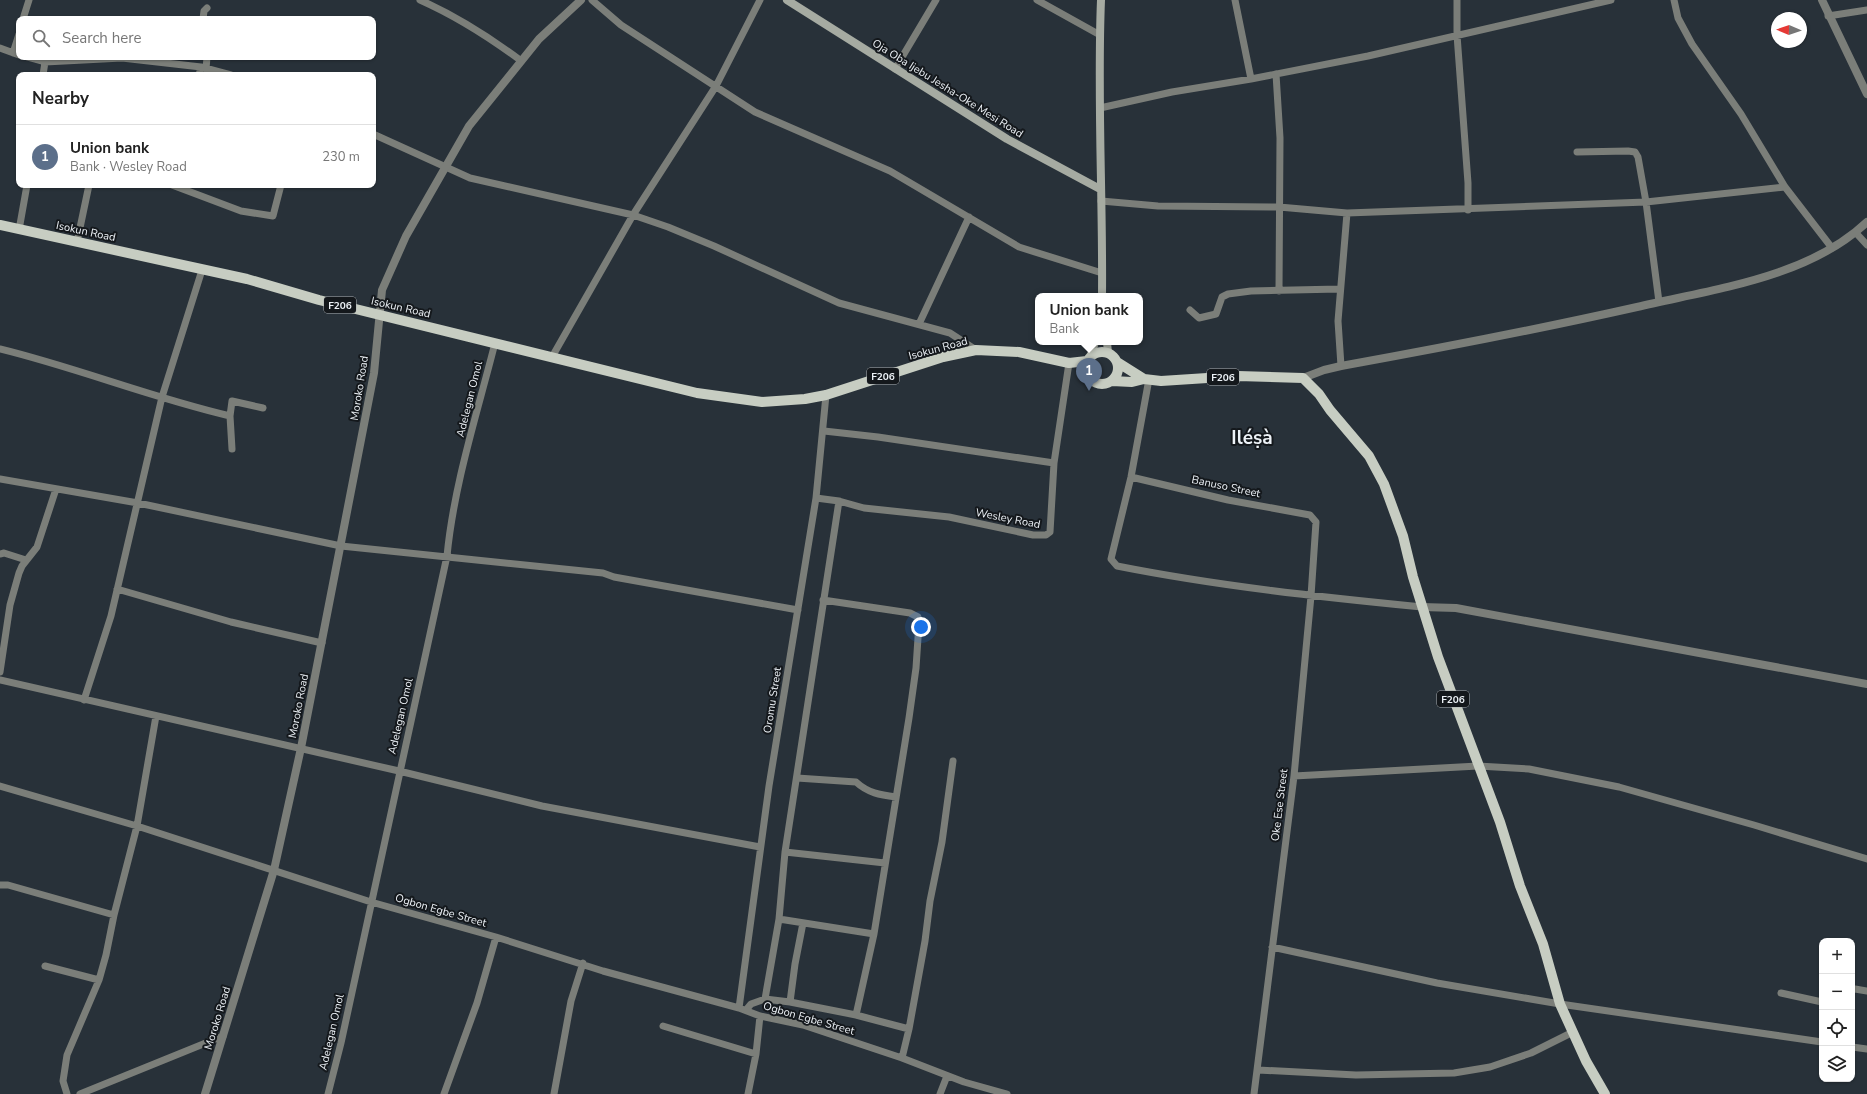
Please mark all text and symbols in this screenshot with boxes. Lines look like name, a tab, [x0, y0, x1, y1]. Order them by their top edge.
north arrow	[1771, 12, 1807, 48]
search box	[16, 16, 376, 60]
icon: search	[30, 27, 52, 49]
text: Search here	[62, 28, 142, 48]
street label: Oja Oba Ijebu Jesha-Oke Mesi Road	[869, 36, 1026, 141]
text: Nearby	[32, 87, 89, 110]
text: Union bank	[70, 138, 149, 158]
text: 1	[41, 148, 49, 166]
text: 230 m	[322, 148, 360, 166]
text: Bank · Wesley Road	[70, 158, 187, 176]
street label: Isokun Road	[55, 218, 117, 245]
street label: Isokun Road	[370, 293, 432, 322]
popup	[1035, 293, 1143, 345]
road number: F206	[324, 297, 356, 313]
text: Union bank	[1049, 300, 1129, 320]
text: Bank	[1049, 320, 1079, 338]
street label: Isokun Road	[907, 333, 969, 364]
street label: Moroko Road	[347, 355, 372, 422]
pin: 1	[1076, 358, 1102, 391]
street label: Adelegan Omol	[453, 359, 486, 439]
road number: F206	[867, 368, 899, 384]
road number: F206	[1207, 369, 1239, 385]
district label: Iléṣà	[1231, 425, 1273, 451]
street label: Banuso Street	[1190, 472, 1262, 501]
street label: Wesley Road	[974, 505, 1042, 532]
your location	[911, 617, 931, 637]
street label: Oromu Street	[760, 666, 785, 734]
street label: Moroko Road	[285, 673, 312, 740]
street label: Adelegan Omol	[384, 676, 417, 756]
road number: F206	[1437, 691, 1469, 707]
street label: Oke Ese Street	[1268, 768, 1291, 842]
street label: Ogbon Egbe Street	[393, 890, 488, 931]
map controls	[1819, 938, 1855, 1082]
button: +	[1819, 938, 1855, 974]
button: −	[1819, 974, 1855, 1010]
street label: Moroko Road	[201, 985, 234, 1052]
street label: Adelegan Omol	[315, 992, 348, 1072]
street label: Ogbon Egbe Street	[761, 998, 856, 1039]
button: locate	[1819, 1010, 1855, 1046]
button: layers	[1819, 1046, 1855, 1082]

